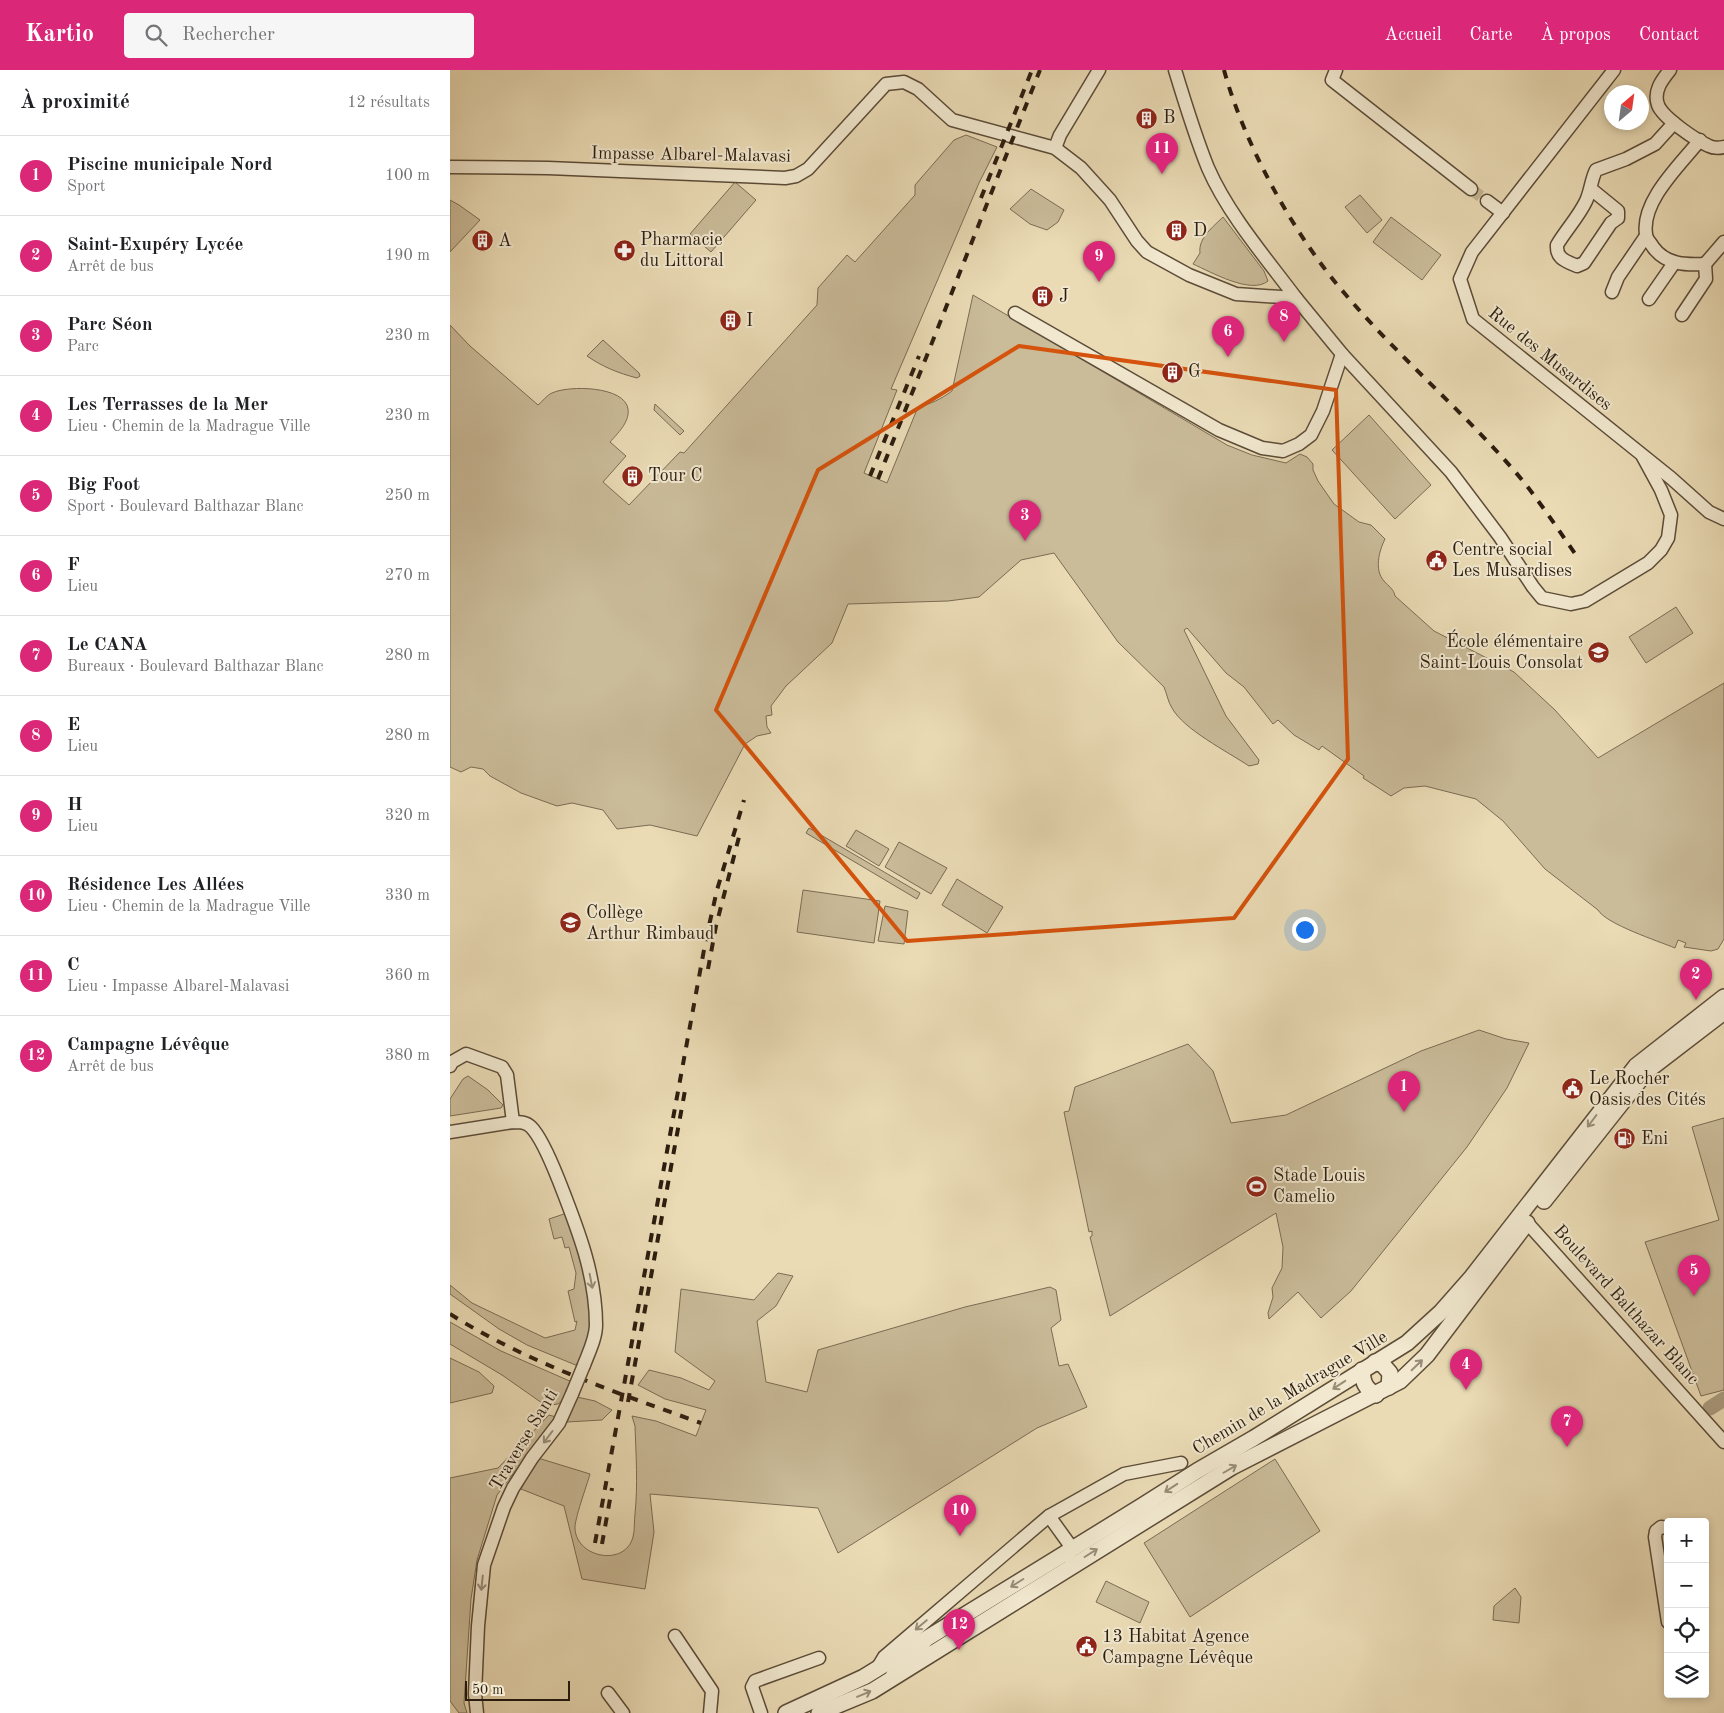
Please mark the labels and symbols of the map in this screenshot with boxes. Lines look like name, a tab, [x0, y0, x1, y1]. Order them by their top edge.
north arrow	[1604, 85, 1649, 130]
building icon: B	[1135, 106, 1159, 130]
place label: B	[1163, 109, 1175, 127]
pin: 11	[1146, 133, 1178, 174]
street label: Impasse Albarel-Malavasi	[591, 144, 791, 166]
building icon: D	[1165, 219, 1189, 243]
place label: D	[1193, 222, 1207, 240]
building icon: A	[470, 229, 494, 253]
place label: Pharmacie du Littoral	[640, 231, 724, 270]
place label: A	[498, 232, 512, 250]
pharmacy icon: Pharmacie du Littoral	[612, 238, 636, 262]
pin: 9	[1083, 241, 1115, 282]
building icon: J	[1031, 285, 1055, 309]
place label: J	[1059, 288, 1069, 306]
pin: 8	[1268, 301, 1300, 342]
street label: Rue des Musardises	[1485, 304, 1615, 414]
building icon: I	[718, 309, 742, 333]
place label: I	[746, 312, 753, 330]
pin: 6	[1212, 316, 1244, 357]
building icon: G	[1160, 360, 1184, 384]
place label: G	[1188, 363, 1201, 381]
building icon: Tour C	[620, 464, 644, 488]
place label: Tour C	[648, 467, 703, 485]
pin: 3	[1009, 500, 1041, 541]
place label: Centre social Les Musardises	[1452, 541, 1572, 580]
public building icon: Centre social Les Musardises	[1424, 548, 1448, 572]
place label: École élémentaire Saint-Louis Consolat	[1420, 629, 1583, 672]
school or university icon: École élémentaire Saint-Louis Consolat	[1587, 640, 1611, 664]
place label: Collège Arthur Rimbaud	[586, 904, 714, 943]
school or university icon: Collège Arthur Rimbaud	[558, 911, 582, 935]
your location	[1292, 917, 1318, 943]
pin: 2	[1680, 959, 1712, 1000]
place label: Le Rocher Oasis des Cités	[1589, 1070, 1706, 1109]
pin: 1	[1388, 1071, 1420, 1112]
public building icon: Le Rocher Oasis des Cités	[1561, 1077, 1585, 1101]
one-way arrow	[1587, 1114, 1597, 1128]
fuel station icon: Eni	[1613, 1127, 1637, 1151]
place label: Eni	[1641, 1130, 1668, 1148]
place label: Stade Louis Camelio	[1273, 1167, 1366, 1206]
sports icon: Stade Louis Camelio	[1245, 1174, 1269, 1198]
street label: Boulevard Balthazar Blanc	[1550, 1222, 1702, 1388]
pin: 5	[1678, 1255, 1710, 1296]
one-way arrow	[586, 1272, 596, 1288]
street label: Chemin de la Madrague Ville	[1189, 1328, 1391, 1458]
pin: 4	[1450, 1349, 1482, 1390]
one-way arrow	[1411, 1359, 1423, 1371]
one-way arrow	[1332, 1380, 1346, 1390]
street label: Traverse Santi	[487, 1386, 561, 1494]
pin: 7	[1551, 1406, 1583, 1447]
one-way arrow	[543, 1430, 554, 1443]
one-way arrow	[1222, 1463, 1236, 1473]
one-way arrow	[1164, 1483, 1178, 1493]
pin: 10	[944, 1495, 976, 1536]
one-way arrow	[1084, 1548, 1098, 1559]
one-way arrow	[477, 1574, 487, 1590]
one-way arrow	[1011, 1578, 1025, 1588]
pin: 12	[943, 1609, 975, 1650]
one-way arrow	[915, 1619, 928, 1631]
place label: 13 Habitat Agence Campagne Lévêque	[1102, 1628, 1253, 1667]
public building icon: 13 Habitat Agence Campagne Lévêque	[1074, 1635, 1098, 1659]
scale bar	[465, 1678, 570, 1701]
one-way arrow	[856, 1689, 871, 1699]

